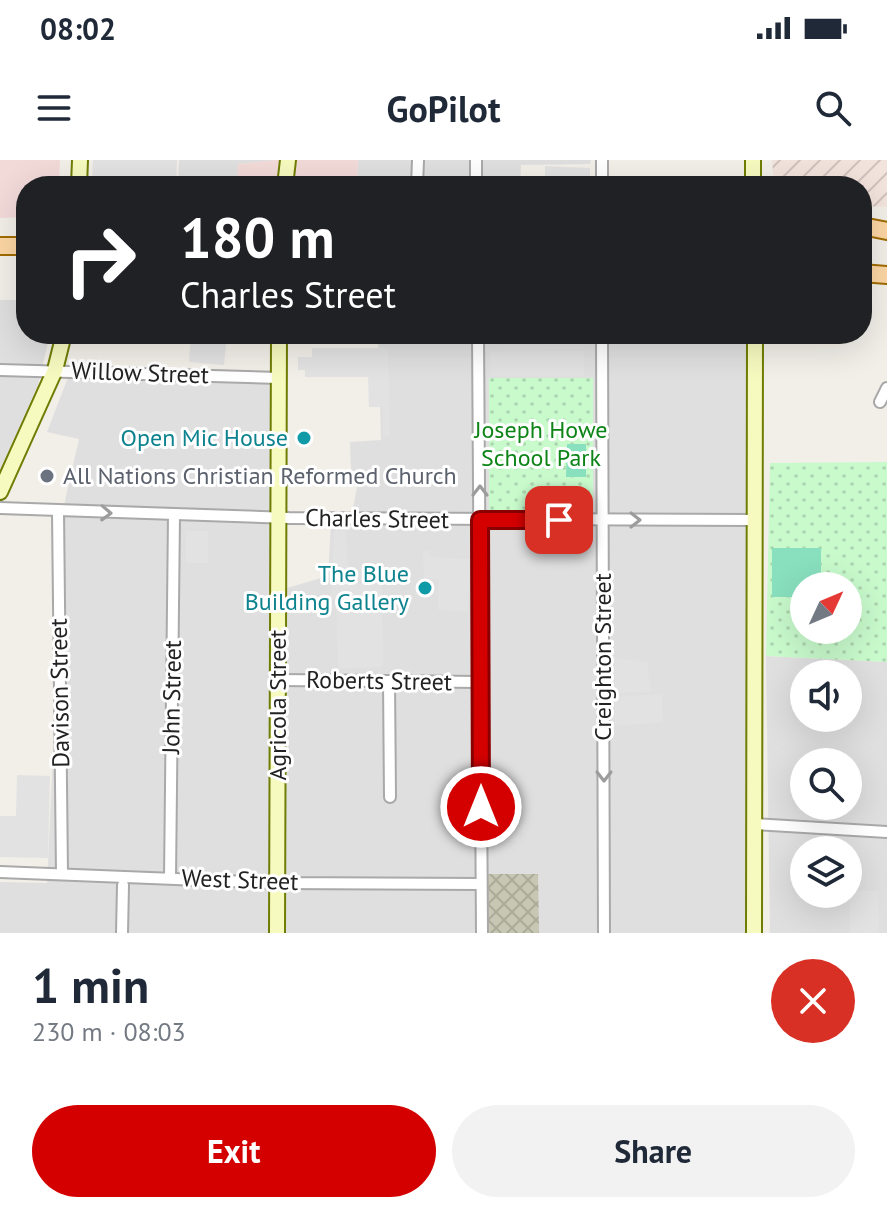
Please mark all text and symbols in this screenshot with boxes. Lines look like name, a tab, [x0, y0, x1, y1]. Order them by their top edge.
text: 08:02	[40, 9, 116, 48]
text: GoPilot	[386, 85, 501, 132]
icon: menu	[32, 86, 76, 130]
icon: search	[811, 86, 855, 130]
text: 180 m	[180, 201, 335, 273]
icon: right	[48, 208, 152, 312]
text: Charles Street	[180, 271, 396, 318]
street label: Willow Street	[71, 355, 209, 390]
park label: Joseph Howe School Park	[474, 414, 607, 473]
place label: Open Mic House	[121, 422, 288, 453]
marker: Open Mic House	[295, 429, 313, 447]
place label: All Nations Christian Reformed Church	[63, 460, 457, 491]
marker: All Nations Christian Reformed Church	[38, 467, 56, 485]
one-way arrow	[471, 484, 489, 497]
pin	[525, 486, 593, 554]
icon: arrive	[537, 498, 581, 542]
street label: Charles Street	[305, 502, 449, 535]
one-way arrow	[100, 505, 113, 522]
one-way arrow	[629, 511, 642, 529]
place label: The Blue Building Gallery	[245, 558, 409, 617]
north arrow	[790, 572, 862, 644]
map controls	[790, 572, 862, 908]
street label: Creighton Street	[587, 573, 618, 741]
marker: The Blue Building Gallery	[416, 579, 434, 597]
street label: Davison Street	[43, 618, 76, 768]
street label: Agricola Street	[262, 630, 293, 780]
street label: John Street	[155, 640, 188, 755]
button: sound	[790, 660, 862, 732]
street label: Roberts Street	[306, 664, 452, 697]
button: search	[790, 748, 862, 820]
position arrow	[439, 765, 523, 849]
one-way arrow	[595, 770, 613, 783]
button: layers	[790, 836, 862, 908]
street label: West Street	[181, 862, 299, 897]
text: 1 min	[32, 954, 149, 1016]
button: close	[771, 959, 855, 1043]
text: 230 m · 08:03	[32, 1015, 186, 1048]
button: Exit	[32, 1105, 436, 1197]
button: Share	[452, 1105, 855, 1197]

